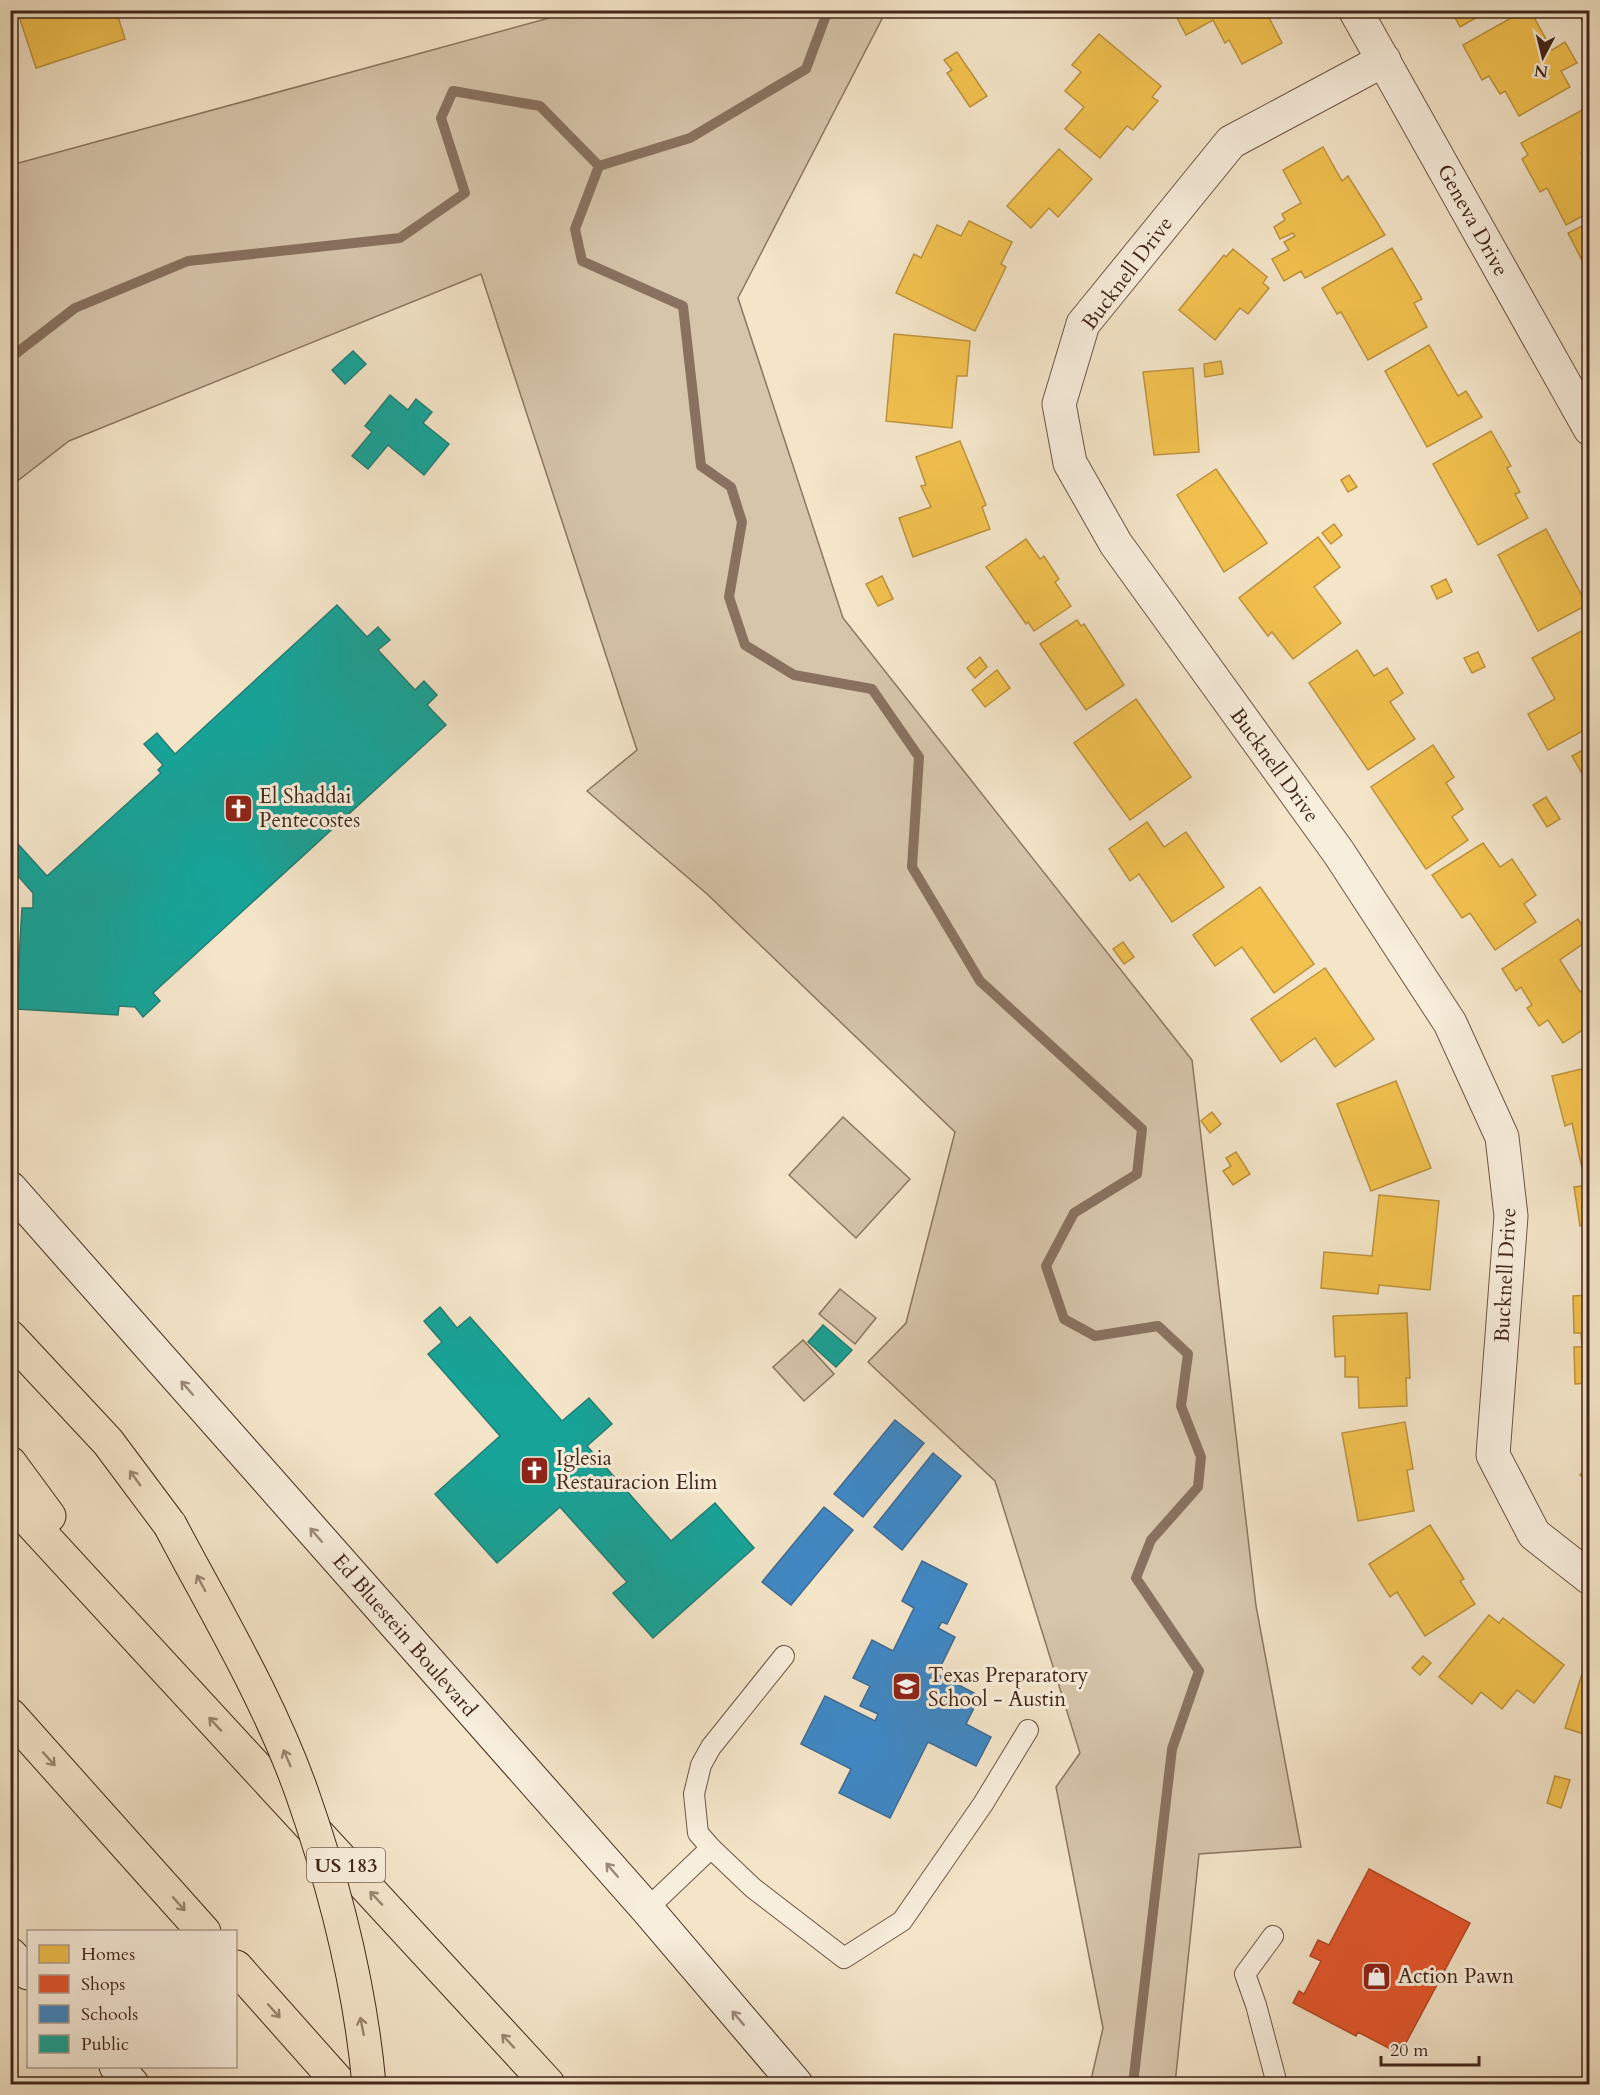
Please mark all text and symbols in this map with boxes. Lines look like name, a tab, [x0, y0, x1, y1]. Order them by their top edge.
north arrow	[1513, 27, 1573, 87]
text: N	[1533, 59, 1550, 83]
street label: Geneva Drive	[1430, 159, 1515, 281]
street label: Bucknell Drive	[1075, 211, 1180, 336]
street label: Bucknell Drive	[1223, 702, 1326, 829]
place label: El Shaddai Pentecostes	[259, 782, 360, 835]
church icon: El Shaddai Pentecostes	[222, 792, 254, 824]
street label: Bucknell Drive	[1487, 1207, 1524, 1343]
one-way arrow	[180, 1381, 194, 1396]
place label: Iglesia Restauracion Elim	[556, 1444, 718, 1497]
church icon: Iglesia Restauracion Elim	[519, 1454, 551, 1486]
one-way arrow	[129, 1470, 141, 1486]
one-way arrow	[309, 1527, 323, 1542]
street label: Ed Bluestein Boulevard	[326, 1547, 484, 1723]
one-way arrow	[195, 1575, 206, 1593]
place label: Texas Preparatory School - Austin	[928, 1661, 1088, 1714]
school or university icon: Texas Preparatory School - Austin	[891, 1671, 923, 1703]
one-way arrow	[208, 1716, 223, 1731]
one-way arrow	[281, 1750, 292, 1768]
one-way arrow	[42, 1751, 56, 1766]
road number: US 183	[307, 1848, 385, 1882]
one-way arrow	[605, 1863, 619, 1878]
one-way arrow	[369, 1891, 383, 1906]
one-way arrow	[172, 1896, 186, 1911]
legend	[27, 1930, 237, 2068]
text: Homes	[81, 1942, 135, 1967]
shop icon: Action Pawn	[1361, 1960, 1393, 1992]
place label: Action Pawn	[1398, 1962, 1514, 1991]
text: Shops	[81, 1972, 125, 1997]
text: Schools	[81, 2002, 138, 2027]
one-way arrow	[267, 2003, 281, 2018]
one-way arrow	[732, 2011, 745, 2027]
one-way arrow	[356, 2017, 367, 2037]
scale bar	[1381, 2029, 1478, 2067]
text: Public	[81, 2032, 129, 2057]
one-way arrow	[501, 2034, 515, 2049]
text: 20 m	[1390, 2038, 1429, 2063]

